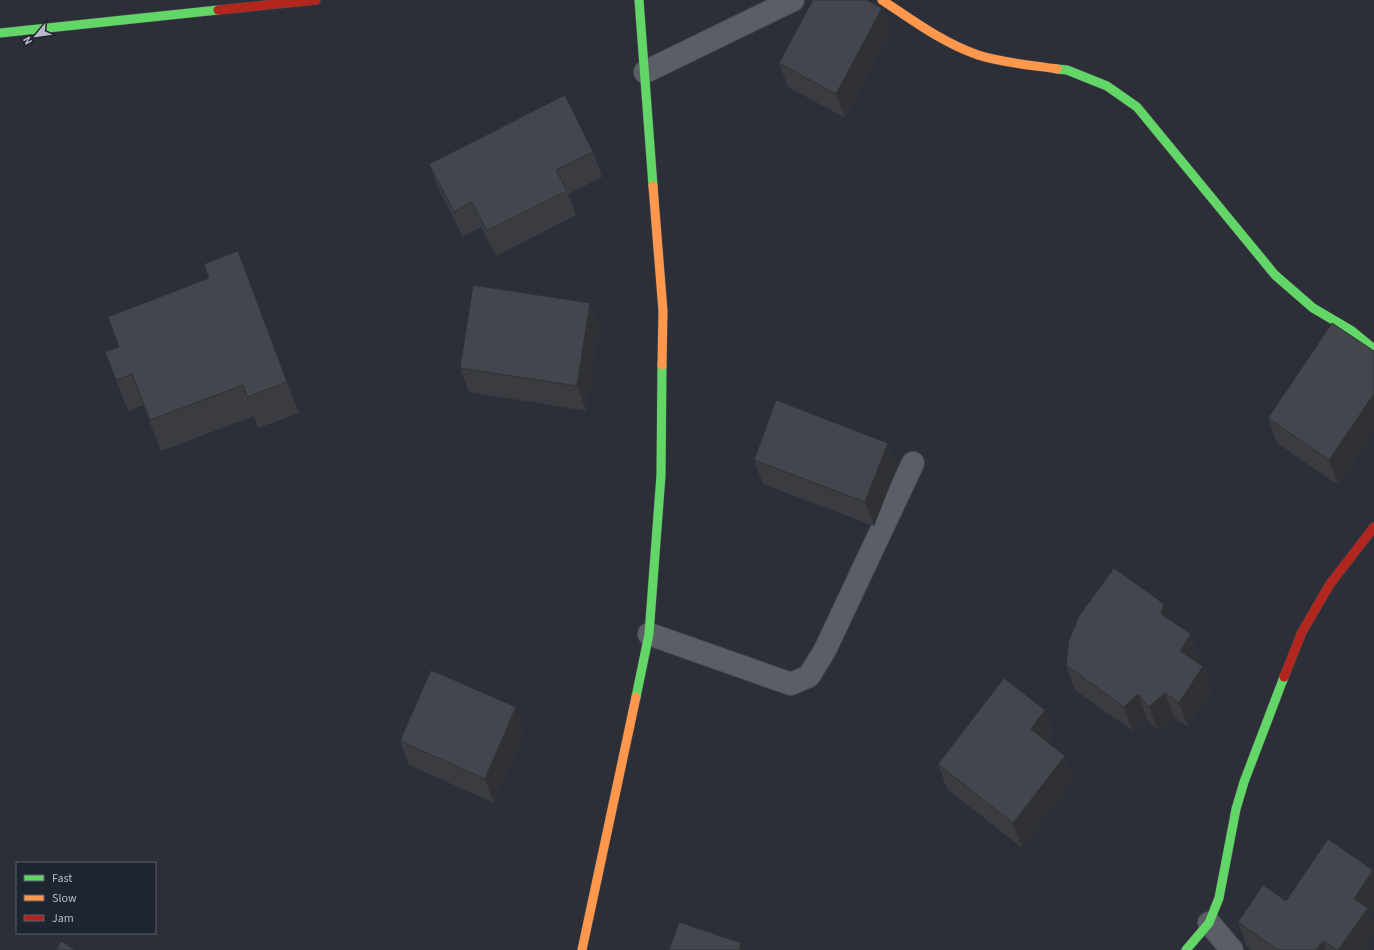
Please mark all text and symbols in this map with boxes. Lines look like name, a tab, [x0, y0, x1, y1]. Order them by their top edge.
north arrow	[16, 16, 56, 56]
text: N	[19, 34, 36, 47]
legend	[16, 862, 156, 934]
text: Fast	[52, 870, 72, 887]
text: Slow	[52, 890, 77, 907]
text: Jam	[52, 910, 74, 927]

